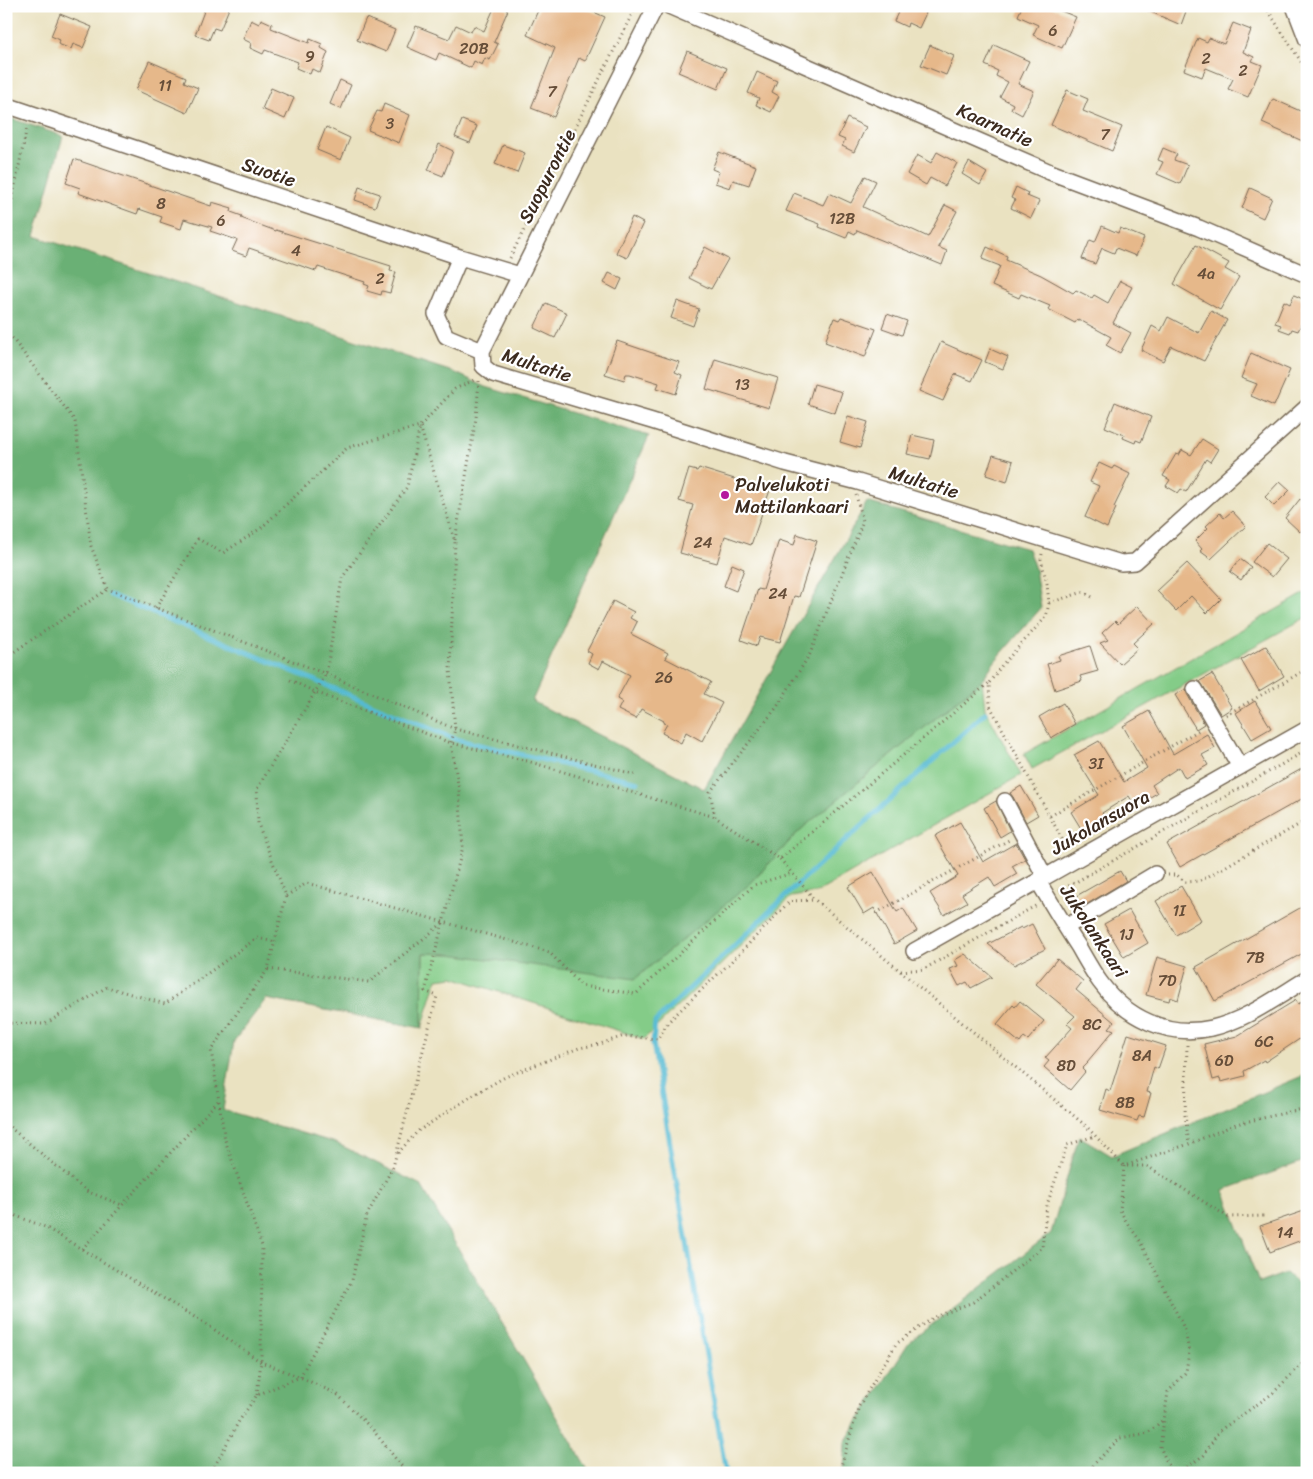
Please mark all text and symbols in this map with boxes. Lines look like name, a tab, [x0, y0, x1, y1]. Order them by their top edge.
house number: 6	[1048, 16, 1058, 45]
house number: 20B	[459, 34, 489, 63]
house number: 9	[305, 42, 315, 71]
house number: 2	[1201, 44, 1211, 73]
house number: 2	[1238, 56, 1248, 85]
house number: 11	[158, 71, 172, 100]
house number: 7	[547, 77, 557, 106]
street label: Kaarnatie	[951, 93, 1039, 157]
house number: 3	[386, 109, 395, 138]
house number: 7	[1100, 120, 1110, 149]
street label: Suopurontie	[509, 123, 585, 229]
street label: Suotie	[238, 147, 301, 197]
house number: 8	[156, 189, 166, 218]
house number: 12B	[829, 204, 855, 233]
house number: 6	[216, 206, 226, 235]
house number: 4	[291, 236, 301, 265]
house number: 4a	[1197, 259, 1215, 288]
house number: 2	[375, 264, 385, 293]
street label: Multatie	[498, 338, 576, 392]
house number: 13	[734, 370, 750, 399]
street label: Multatie	[885, 456, 963, 508]
place label: Palvelukoti Mattilankaari	[735, 468, 849, 523]
marker: Palvelukoti Mattilankaari	[719, 489, 731, 501]
house number: 24	[693, 528, 713, 557]
house number: 24	[768, 579, 788, 608]
house number: 26	[655, 663, 673, 692]
house number: 3I	[1088, 749, 1105, 778]
street label: Jukolansuora	[1043, 780, 1156, 864]
street label: Jukolankaari	[1051, 877, 1137, 985]
house number: 1I	[1172, 896, 1187, 925]
house number: 1J	[1119, 920, 1134, 949]
house number: 7B	[1245, 943, 1265, 972]
house number: 7D	[1158, 966, 1177, 995]
house number: 8C	[1082, 1010, 1102, 1039]
house number: 6C	[1254, 1027, 1274, 1056]
house number: 8A	[1132, 1041, 1152, 1070]
house number: 6D	[1215, 1046, 1234, 1075]
house number: 8D	[1056, 1051, 1076, 1080]
house number: 8B	[1115, 1088, 1135, 1117]
house number: 14	[1277, 1218, 1293, 1247]

